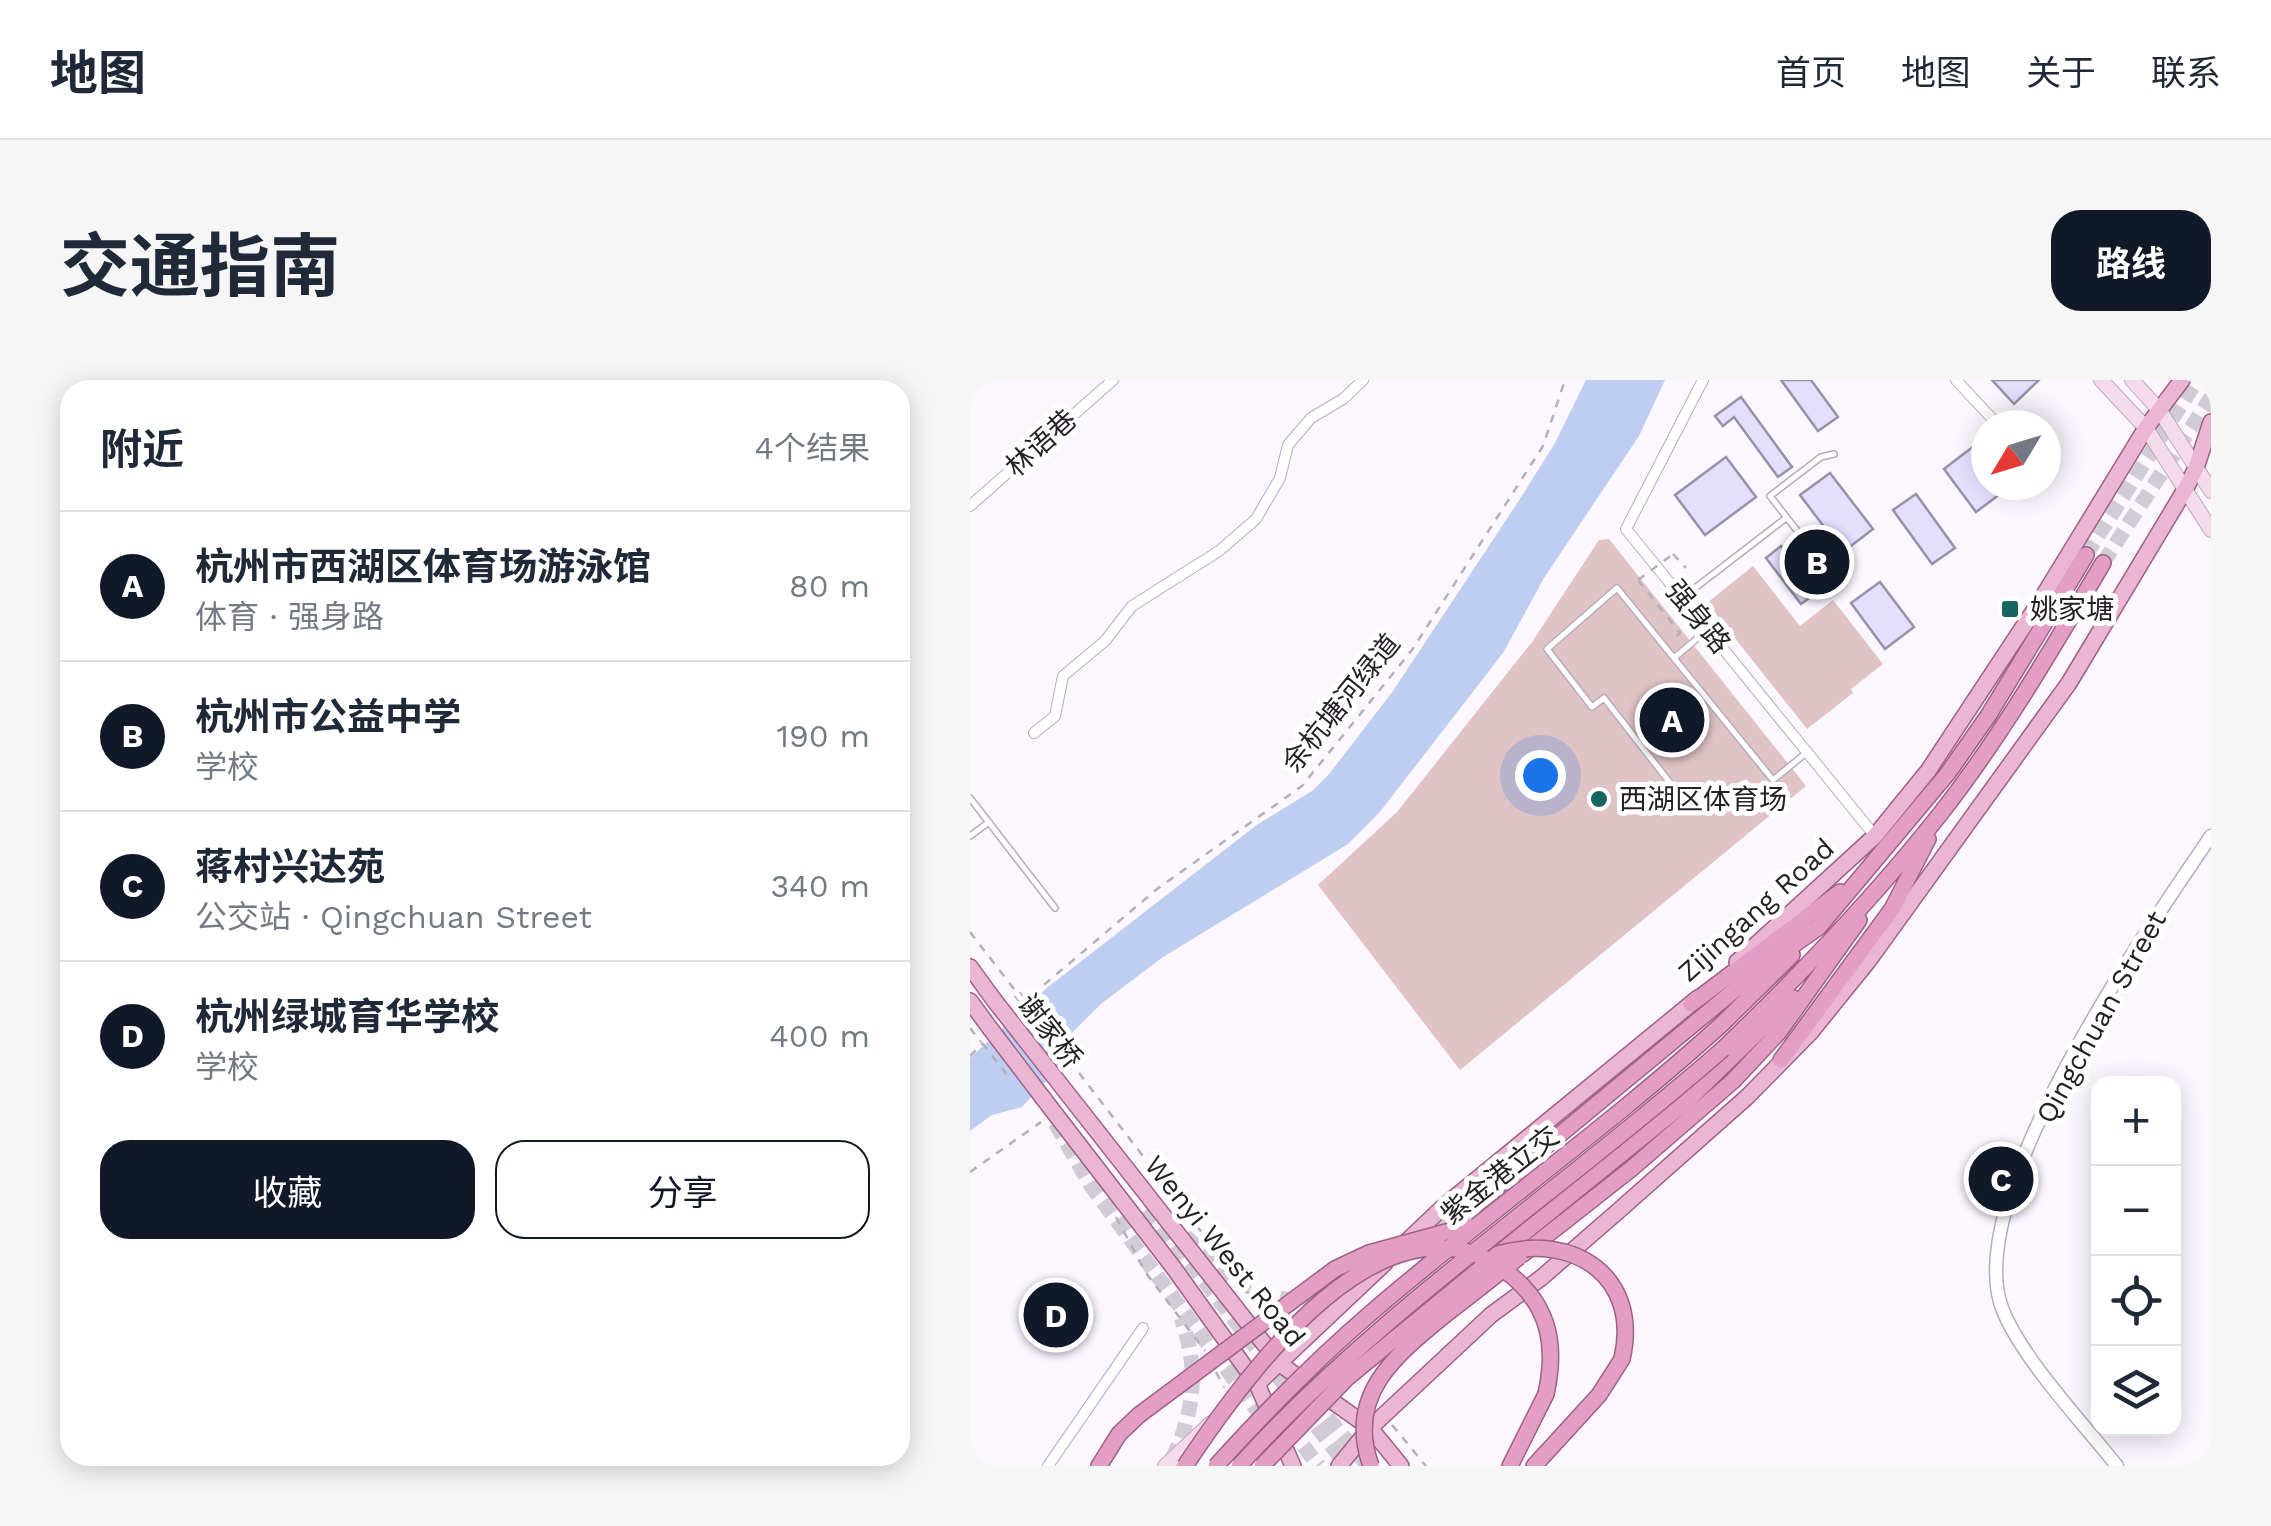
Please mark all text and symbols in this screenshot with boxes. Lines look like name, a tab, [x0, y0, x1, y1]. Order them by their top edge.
text: 地图	[50, 45, 146, 102]
text: 首页	[1776, 52, 1846, 94]
text: 地图	[1901, 52, 1971, 94]
text: 关于	[2026, 52, 2096, 94]
text: 联系	[2151, 52, 2221, 94]
button: 路线	[2051, 210, 2211, 311]
text: 交通指南	[60, 226, 340, 308]
street label: 林语巷	[999, 403, 1083, 483]
north arrow	[1971, 410, 2061, 500]
text: 附近	[100, 425, 184, 474]
text: 4个结果	[754, 429, 870, 467]
pin: B	[1784, 524, 1850, 600]
text: 杭州市西湖区体育场游泳馆	[195, 545, 651, 589]
text: A	[122, 567, 143, 605]
text: 80 m	[789, 567, 870, 605]
street label: 强身路	[1659, 574, 1737, 660]
place label: 姚家塘	[2030, 593, 2114, 626]
text: 体育 · 强身路	[195, 598, 384, 636]
marker: 姚家塘	[1999, 598, 2021, 620]
street label: 余杭塘河绿道	[1275, 627, 1407, 779]
pin: A	[1640, 682, 1704, 758]
text: 杭州市公益中学	[195, 695, 461, 739]
text: B	[122, 717, 143, 755]
text: 190 m	[776, 717, 870, 755]
text: 学校	[195, 748, 259, 786]
your location	[1515, 750, 1566, 801]
place label: 西湖区体育场	[1619, 783, 1787, 816]
marker: 西湖区体育场	[1588, 788, 1610, 810]
street label: Zijingang Road	[1671, 831, 1841, 989]
text: 蒋村兴达苑	[195, 845, 385, 889]
text: C	[122, 867, 143, 905]
text: 340 m	[770, 867, 870, 905]
text: 公交站 · Qingchuan Street	[195, 898, 592, 936]
street label: Qingchuan Street	[2029, 905, 2173, 1129]
street label: 谢家桥	[1011, 988, 1089, 1074]
text: 杭州绿城育华学校	[195, 995, 499, 1039]
text: D	[121, 1017, 144, 1055]
text: 400 m	[769, 1017, 870, 1055]
text: 学校	[195, 1048, 259, 1086]
map controls	[2091, 1076, 2181, 1436]
button: +	[2091, 1076, 2181, 1166]
street label: 紫金港立交	[1435, 1119, 1565, 1231]
button: 收藏	[100, 1140, 475, 1239]
button: 分享	[495, 1140, 870, 1239]
pin: C	[1968, 1142, 2034, 1216]
street label: Wenyi West Road	[1138, 1149, 1312, 1353]
button: −	[2091, 1166, 2181, 1256]
button: locate	[2091, 1256, 2181, 1346]
pin: D	[1024, 1278, 1088, 1352]
button: layers	[2091, 1346, 2181, 1436]

